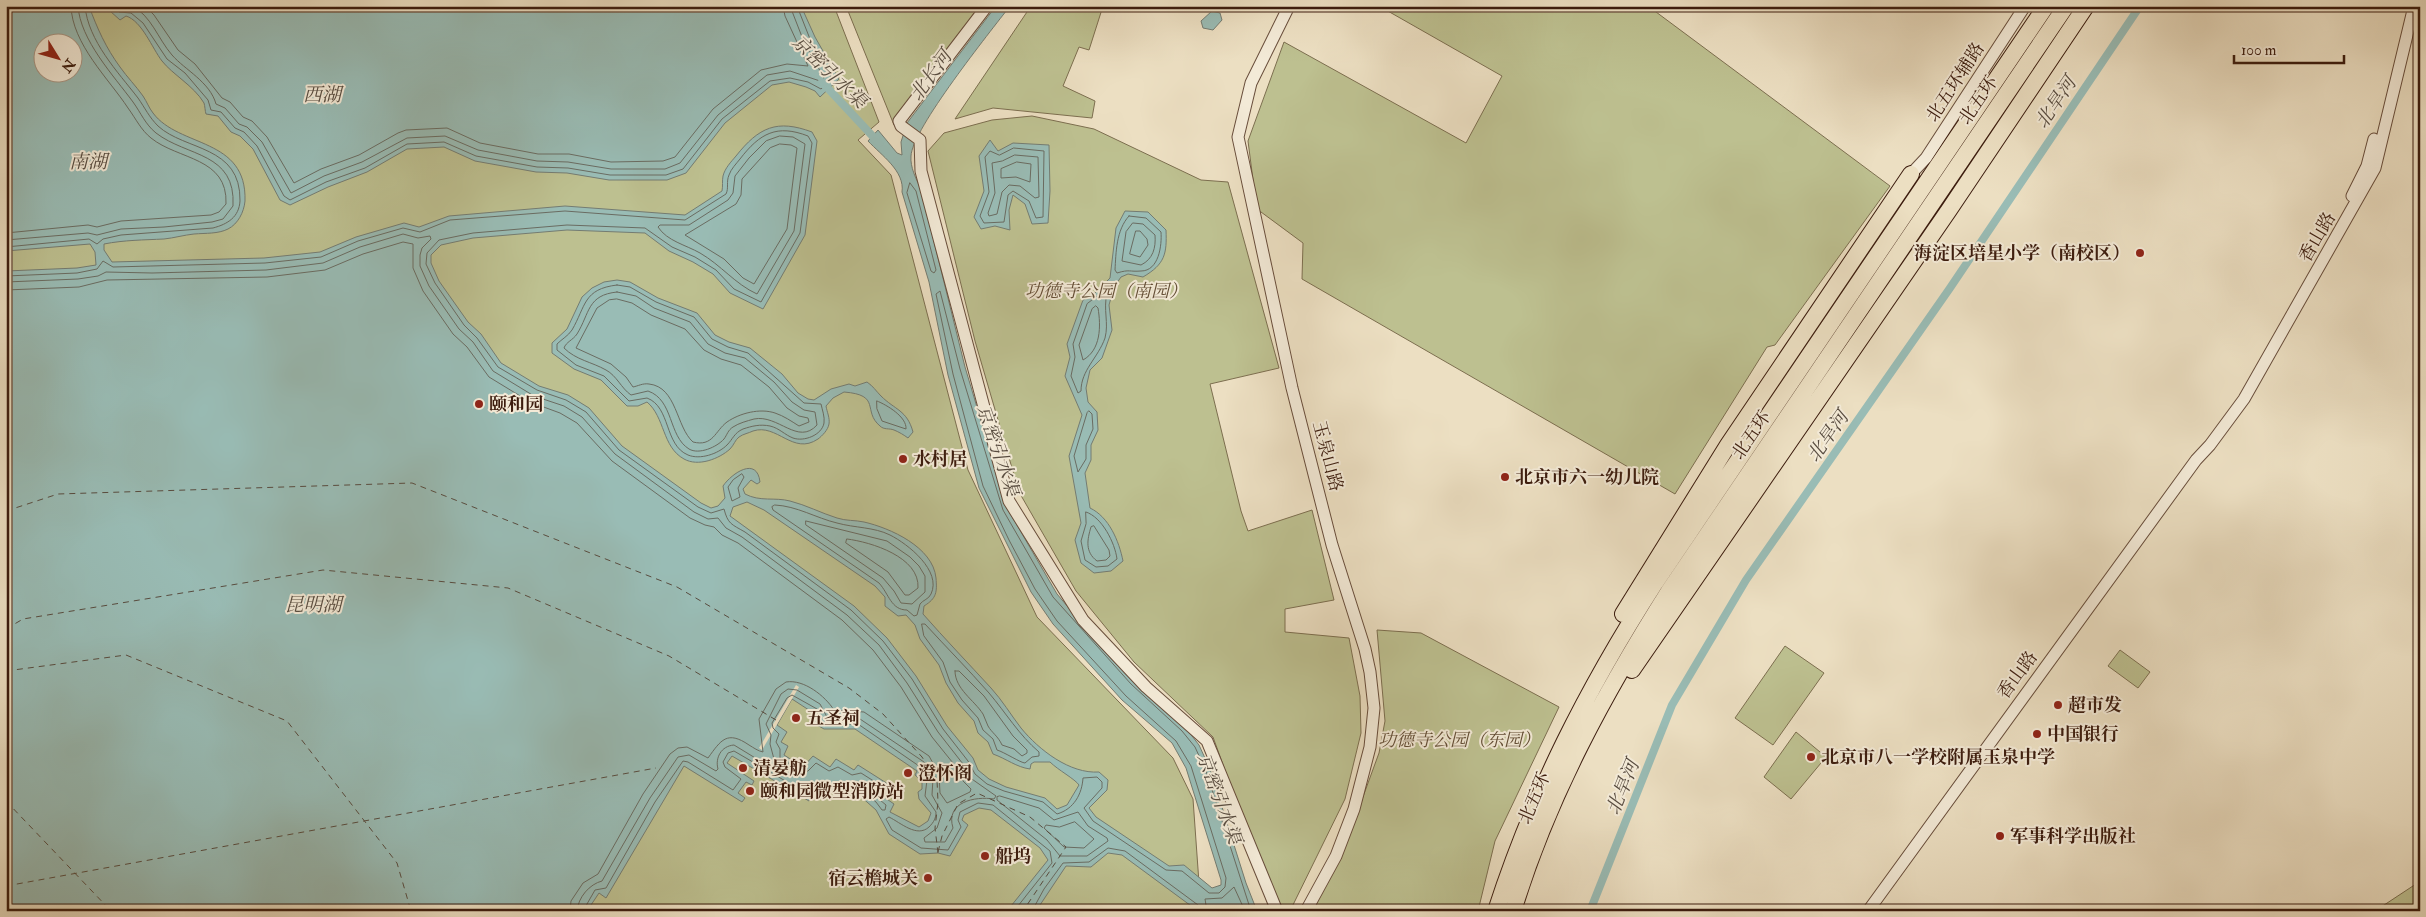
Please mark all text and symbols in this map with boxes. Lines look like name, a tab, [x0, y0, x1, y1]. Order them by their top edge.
water label: 京密引水渠	[787, 30, 874, 115]
north arrow	[32, 32, 82, 82]
scale bar	[2234, 32, 2344, 64]
street label: 北五环辅路	[1921, 38, 1989, 126]
text: 100 m	[2241, 41, 2277, 60]
water label: 北长河	[904, 43, 959, 106]
text: N	[57, 55, 79, 76]
water label: 北旱河	[2030, 70, 2083, 133]
street label: 北五环	[1954, 72, 2002, 128]
water label: 西湖	[303, 83, 344, 107]
water label: 南湖	[69, 150, 110, 174]
street label: 香山路	[2294, 208, 2341, 266]
place label: 海淀区培星小学（南校区）	[1914, 242, 2130, 265]
marker: 海淀区培星小学（南校区）	[2134, 247, 2146, 259]
park label: 功德寺公园（南园）	[1025, 280, 1187, 303]
place label: 颐和园	[489, 393, 543, 416]
marker: 颐和园	[473, 398, 485, 410]
water label: 京密引水渠	[971, 401, 1026, 502]
water label: 北旱河	[1802, 404, 1856, 467]
street label: 北五环	[1727, 406, 1776, 464]
street label: 玉泉山路	[1307, 418, 1348, 494]
place label: 水村居	[913, 448, 967, 471]
marker: 水村居	[897, 453, 909, 465]
place label: 北京市六一幼儿院	[1515, 466, 1659, 489]
marker: 北京市六一幼儿院	[1499, 471, 1511, 483]
water label: 昆明湖	[284, 593, 344, 617]
street label: 香山路	[1992, 647, 2043, 704]
place label: 超市发	[2068, 694, 2122, 717]
marker: 超市发	[2052, 699, 2064, 711]
place label: 五圣祠	[806, 707, 860, 730]
marker: 五圣祠	[790, 712, 802, 724]
place label: 中国银行	[2047, 723, 2119, 746]
marker: 中国银行	[2031, 728, 2043, 740]
park label: 功德寺公园（东园）	[1378, 729, 1540, 752]
place label: 北京市八一学校附属玉泉中学	[1821, 746, 2055, 769]
water label: 京密引水渠	[1192, 750, 1248, 850]
marker: 北京市八一学校附属玉泉中学	[1805, 751, 1817, 763]
water label: 北旱河	[1601, 754, 1646, 818]
place label: 清晏舫	[753, 757, 807, 780]
marker: 清晏舫	[737, 762, 749, 774]
place label: 澄怀阁	[918, 762, 972, 785]
marker: 澄怀阁	[902, 767, 914, 779]
street label: 北五环	[1513, 769, 1556, 828]
place label: 颐和园微型消防站	[760, 780, 904, 803]
marker: 颐和园微型消防站	[744, 785, 756, 797]
place label: 军事科学出版社	[2010, 825, 2136, 848]
marker: 军事科学出版社	[1994, 830, 2006, 842]
place label: 船坞	[995, 845, 1031, 868]
marker: 船坞	[979, 850, 991, 862]
place label: 宿云檐城关	[828, 867, 918, 890]
marker: 宿云檐城关	[922, 872, 934, 884]

